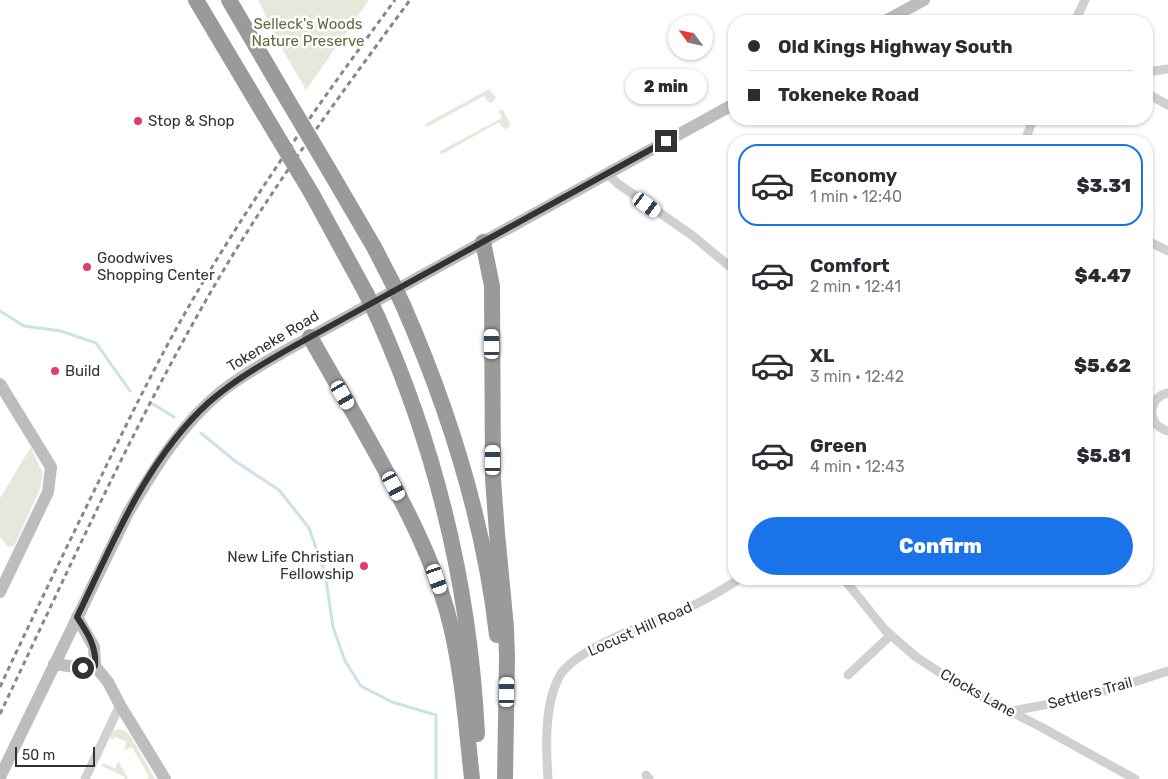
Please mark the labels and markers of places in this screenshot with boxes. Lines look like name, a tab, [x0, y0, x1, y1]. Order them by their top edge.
place label: Stop & Shop	[148, 112, 235, 130]
marker: Stop & Shop	[132, 115, 144, 127]
place label: Goodwives Shopping Center	[97, 249, 215, 284]
marker: Goodwives Shopping Center	[81, 261, 93, 273]
place label: Build	[65, 362, 100, 380]
marker: Build	[49, 365, 61, 377]
place label: New Life Christian Fellowship	[227, 548, 354, 583]
marker: New Life Christian Fellowship	[358, 560, 370, 572]

